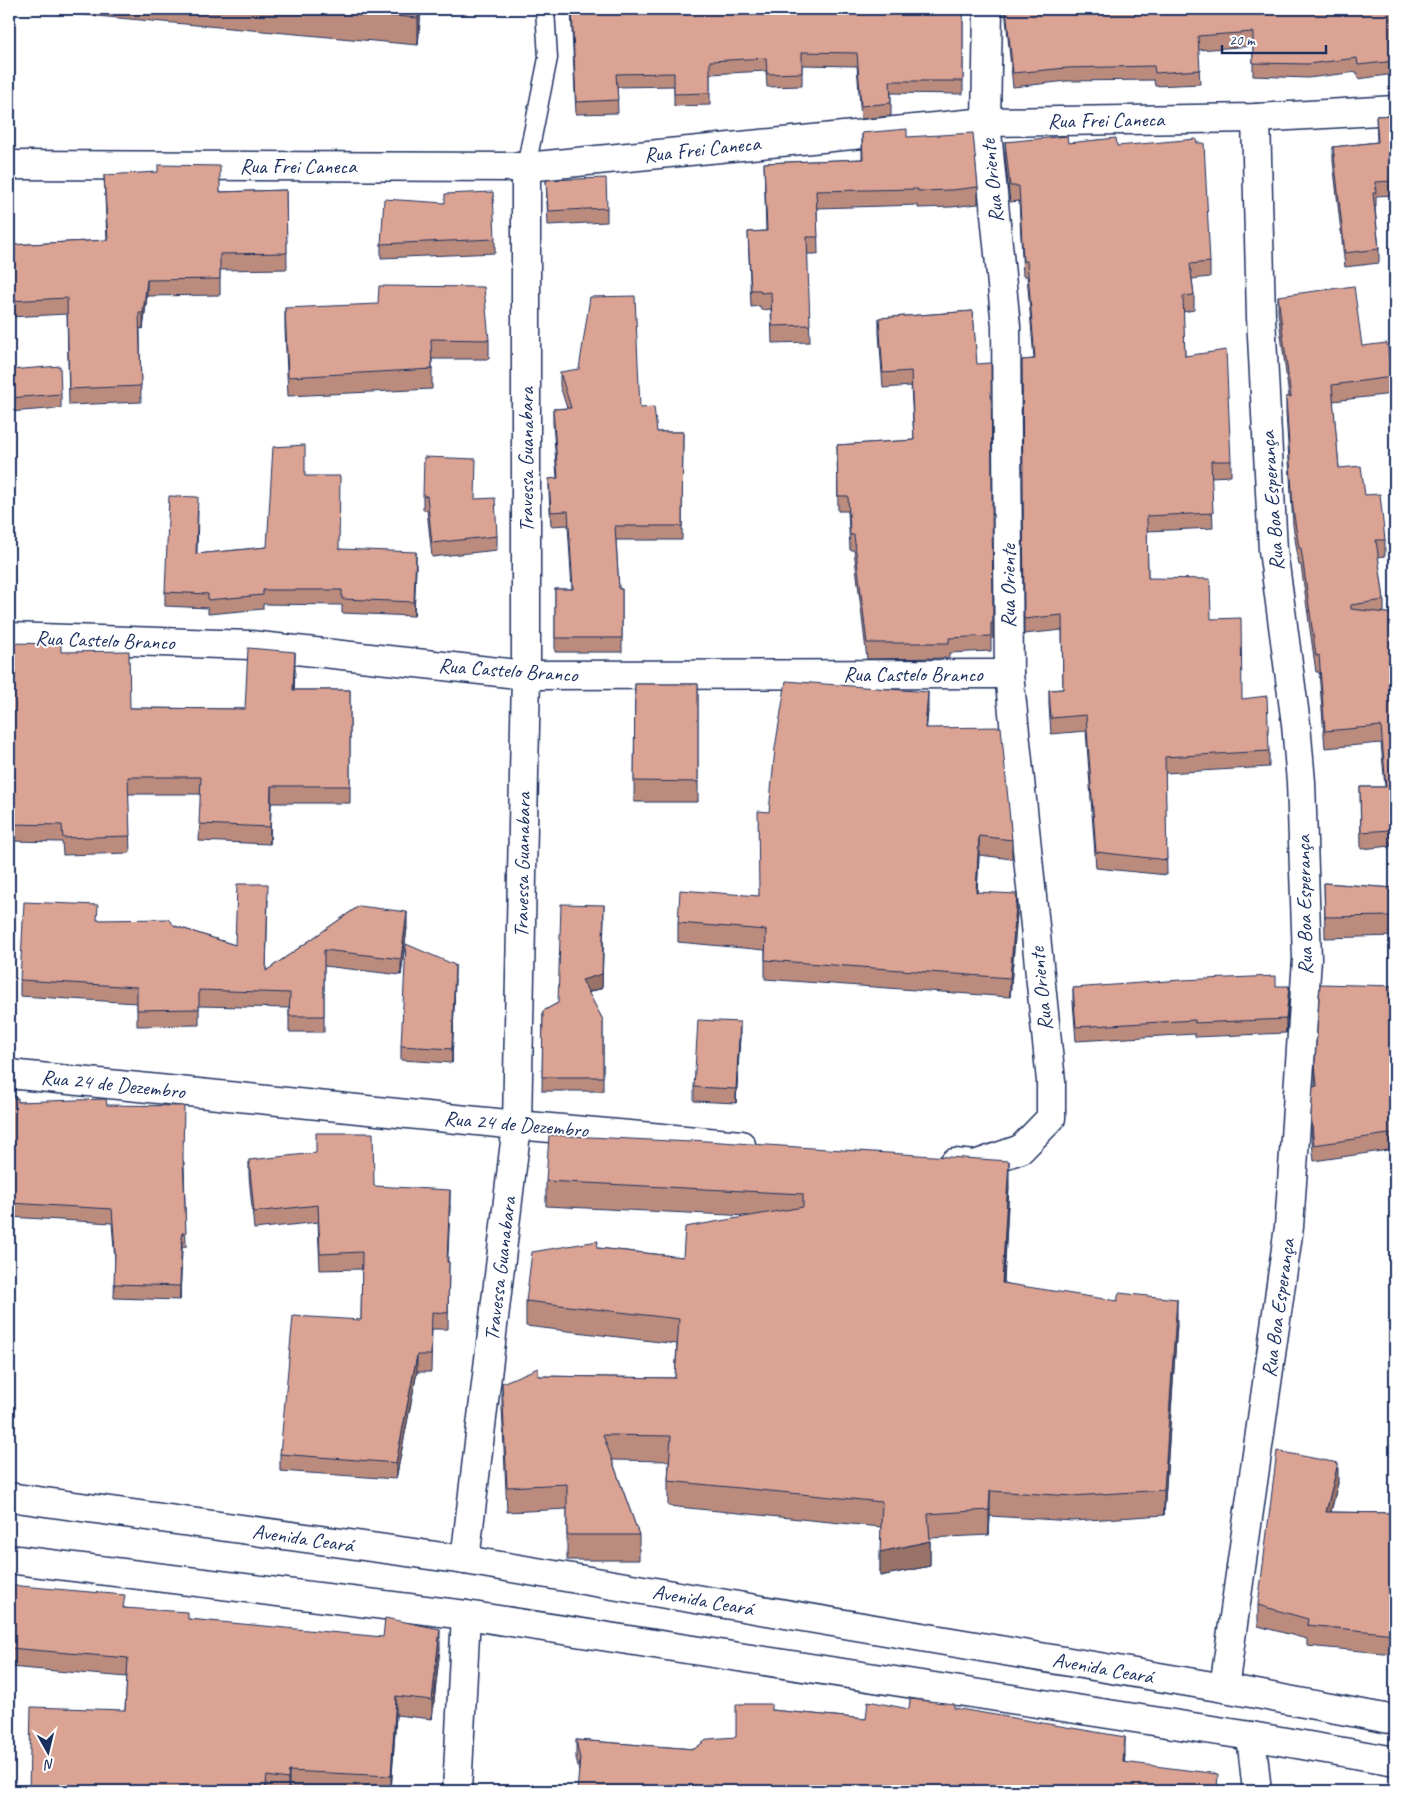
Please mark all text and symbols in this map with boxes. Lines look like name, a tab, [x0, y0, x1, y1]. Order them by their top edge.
scale bar	[1222, 22, 1325, 54]
text: 20 m	[1229, 31, 1256, 50]
street label: Rua Frei Caneca	[1047, 106, 1166, 134]
street label: Rua Frei Caneca	[643, 130, 763, 168]
street label: Rua Oriente	[975, 137, 1009, 224]
street label: Rua Frei Caneca	[240, 153, 358, 179]
street label: Travessa Guanabara	[513, 386, 539, 533]
street label: Rua Boa Esperança	[1254, 429, 1290, 572]
street label: Rua Oriente	[995, 543, 1021, 628]
street label: Rua Castelo Branco	[35, 625, 177, 655]
street label: Rua Castelo Branco	[438, 652, 580, 688]
street label: Rua Castelo Branco	[843, 661, 984, 687]
street label: Travessa Guanabara	[508, 791, 536, 938]
street label: Rua Boa Esperança	[1290, 833, 1318, 975]
street label: Rua Oriente	[1024, 945, 1058, 1032]
street label: Rua 24 de Dezembro	[40, 1064, 188, 1105]
street label: Rua 24 de Dezembro	[443, 1105, 591, 1143]
street label: Travessa Guanabara	[478, 1194, 522, 1343]
street label: Rua Boa Esperança	[1255, 1235, 1301, 1379]
street label: Avenida Ceará	[251, 1518, 357, 1558]
street label: Avenida Ceará	[651, 1578, 757, 1622]
street label: Avenida Ceará	[1051, 1646, 1157, 1690]
north arrow	[22, 1728, 72, 1778]
text: N	[42, 1755, 55, 1774]

